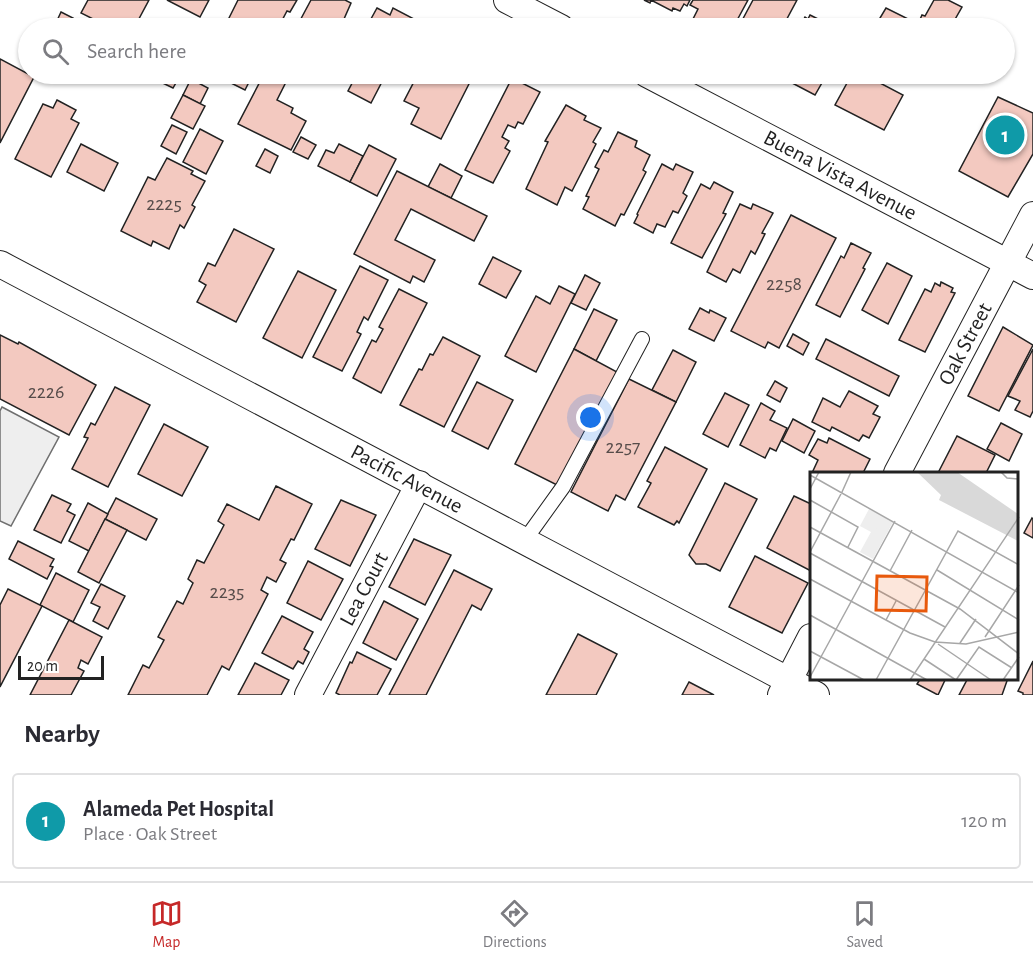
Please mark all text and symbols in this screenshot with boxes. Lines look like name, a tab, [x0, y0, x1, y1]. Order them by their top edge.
search box	[18, 18, 1015, 84]
icon: search	[39, 35, 72, 68]
text: Search here	[87, 40, 186, 62]
pin: 1	[986, 112, 1024, 158]
street label: Buena Vista Avenue	[760, 126, 920, 224]
house number: 2225	[146, 194, 182, 214]
house number: 2258	[766, 274, 802, 294]
street label: Oak Street	[934, 299, 996, 389]
house number: 2226	[28, 382, 64, 402]
your location	[576, 403, 605, 432]
house number: 2257	[606, 437, 640, 457]
street label: Pacific Avenue	[347, 440, 466, 517]
inset map	[810, 472, 1018, 680]
street label: Lea Court	[336, 548, 392, 629]
house number: 2235	[210, 582, 244, 602]
scale bar	[18, 653, 104, 680]
text: 20 m	[27, 658, 58, 674]
text: Nearby	[24, 721, 100, 747]
text: Alameda Pet Hospital	[83, 798, 274, 820]
text: 1	[42, 811, 49, 831]
text: 120 m	[961, 811, 1007, 831]
text: Place · Oak Street	[83, 824, 217, 844]
tab: Map	[150, 897, 183, 952]
tab: Directions	[483, 897, 547, 952]
tab: Saved	[846, 897, 883, 952]

